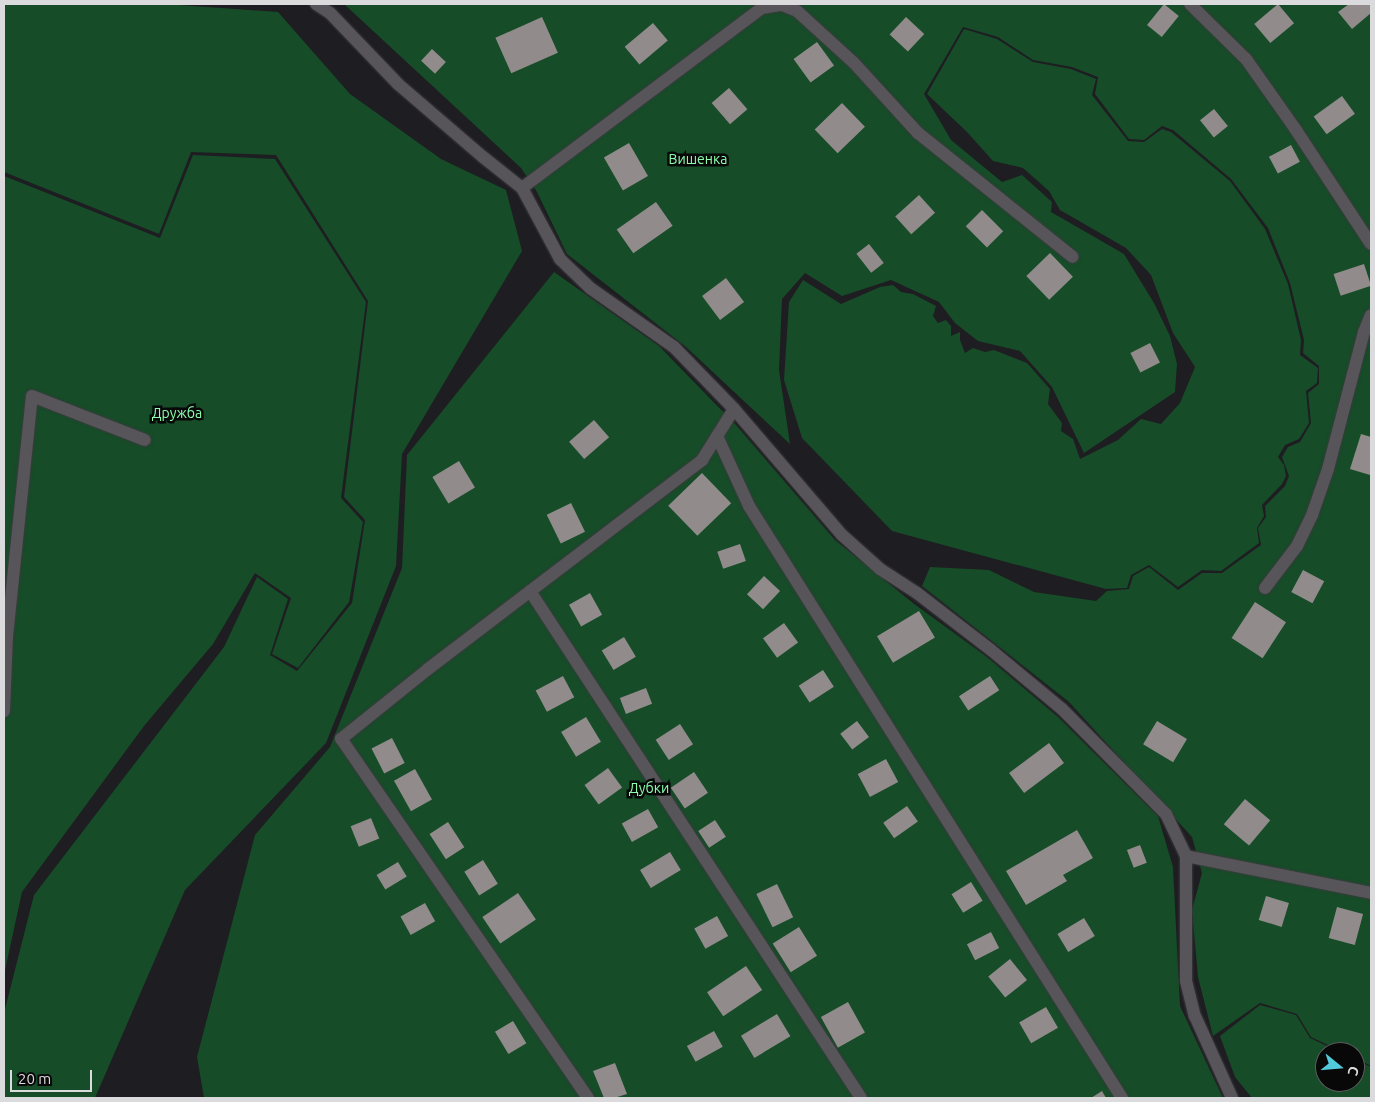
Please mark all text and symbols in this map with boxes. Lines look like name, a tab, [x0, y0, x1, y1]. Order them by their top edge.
park label: Вишенка	[669, 151, 727, 167]
park label: Дружба	[152, 405, 202, 421]
park label: Дубки	[629, 780, 669, 796]
north arrow	[1315, 1042, 1365, 1092]
scale bar	[12, 1060, 95, 1092]
text: С	[1344, 1064, 1362, 1078]
text: 20 m	[18, 1070, 51, 1087]

